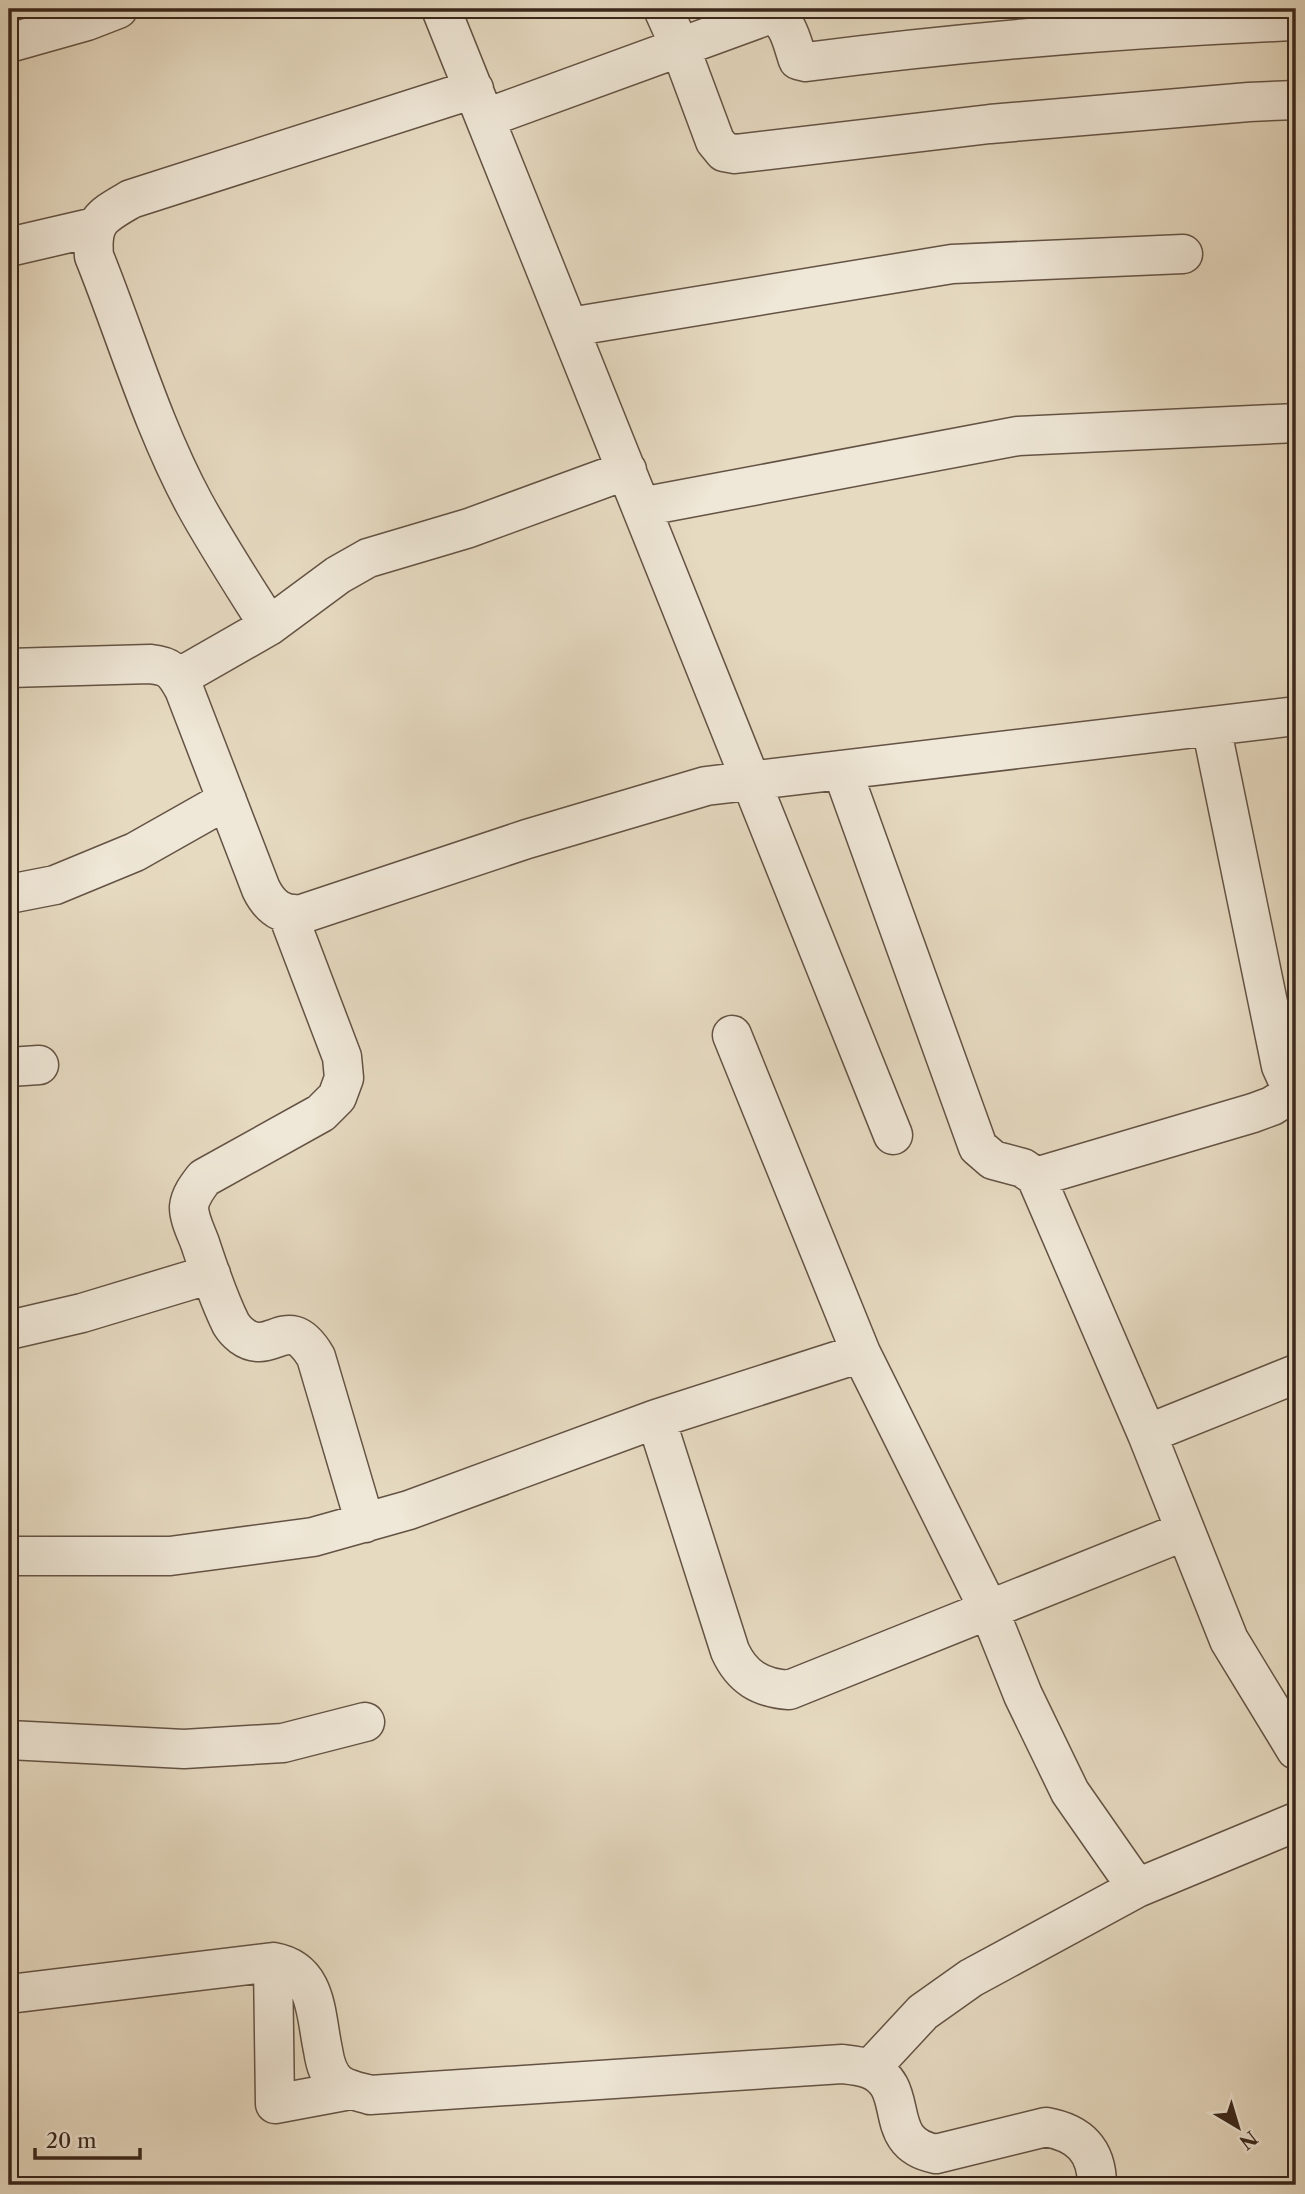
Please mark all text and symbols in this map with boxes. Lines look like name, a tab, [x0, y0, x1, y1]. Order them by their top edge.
north arrow	[1204, 2092, 1274, 2162]
scale bar	[35, 2117, 140, 2161]
text: N	[1235, 2126, 1262, 2154]
text: 20 m	[46, 2128, 97, 2153]

